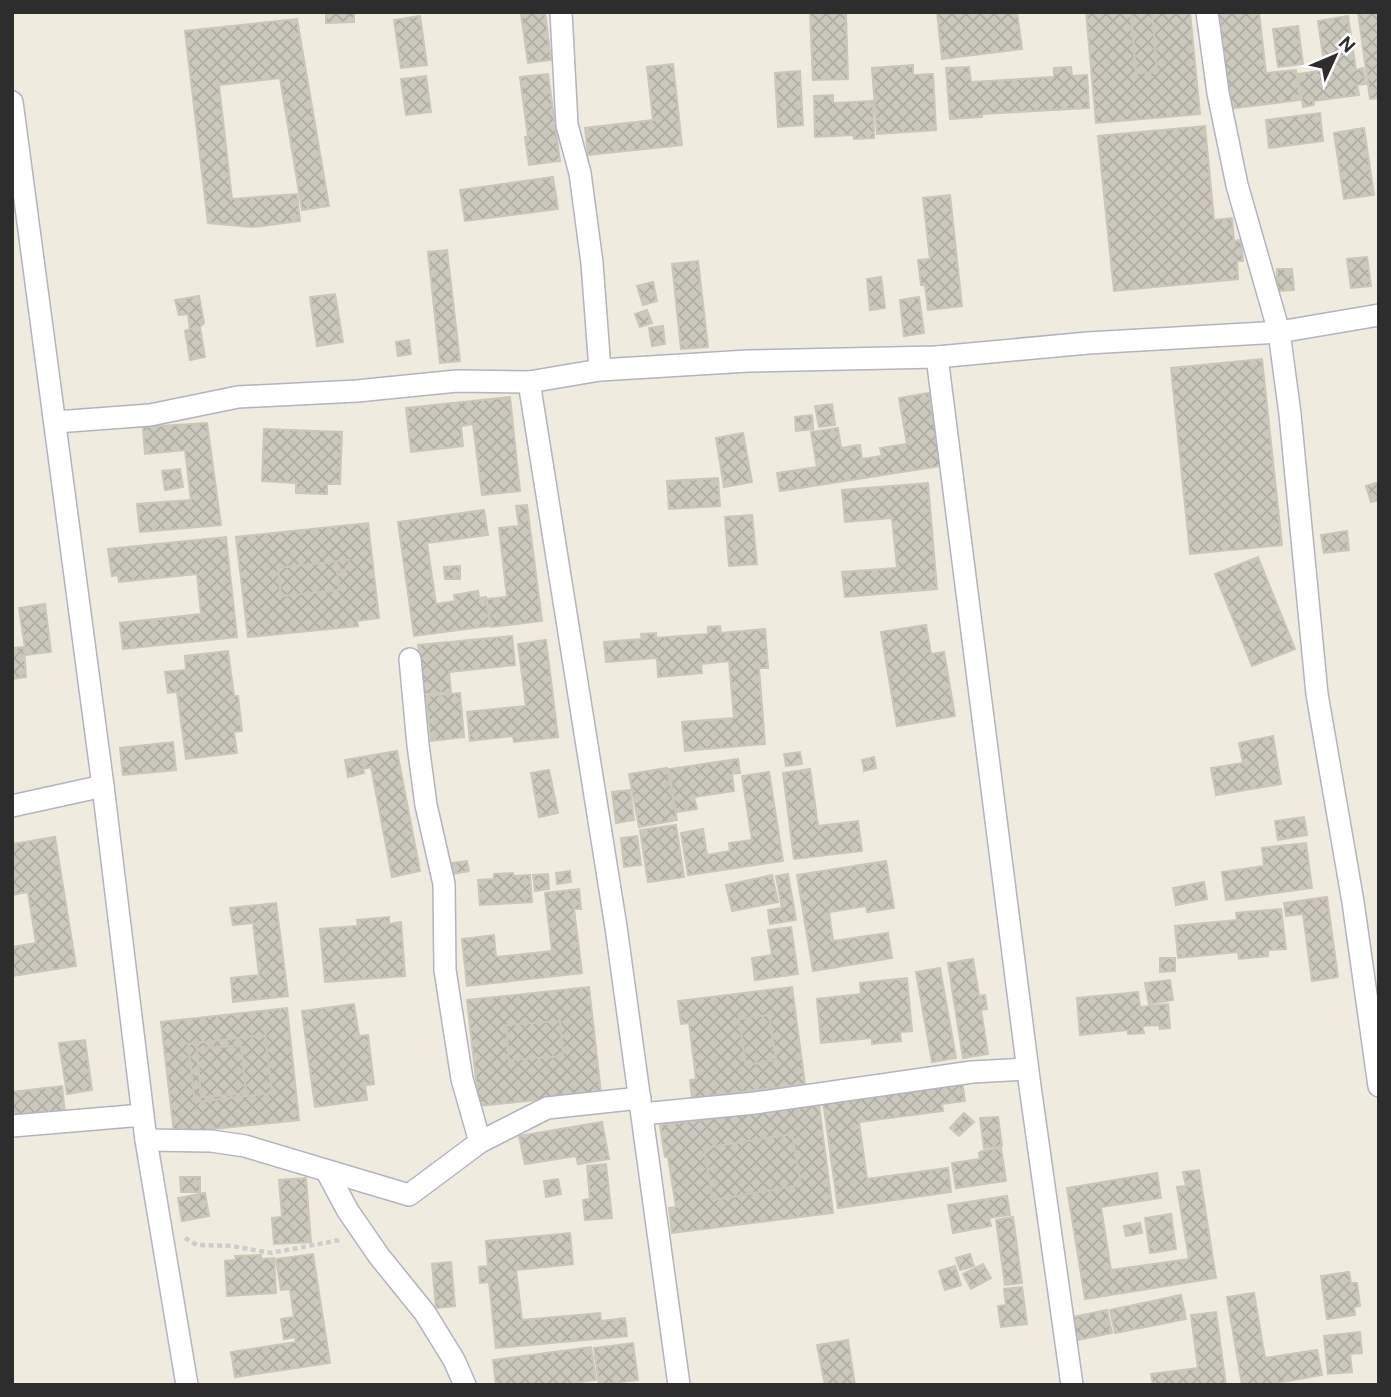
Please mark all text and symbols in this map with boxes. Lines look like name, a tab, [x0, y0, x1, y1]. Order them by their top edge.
north arrow	[1300, 21, 1370, 91]
text: N	[1333, 31, 1361, 58]

